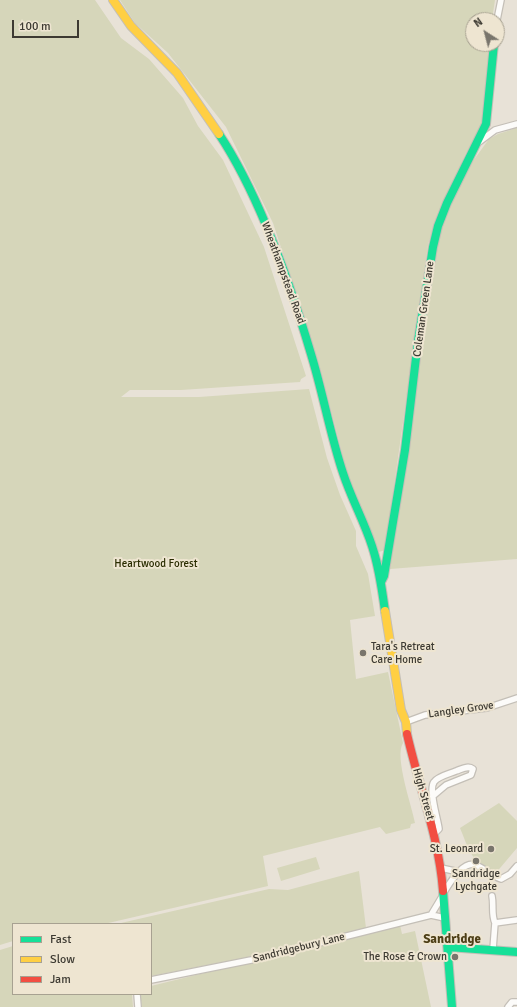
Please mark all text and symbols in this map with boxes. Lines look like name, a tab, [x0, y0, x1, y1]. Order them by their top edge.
scale bar	[14, 12, 81, 38]
north arrow	[465, 12, 505, 52]
text: N	[471, 15, 485, 30]
text: 100 m	[19, 19, 51, 34]
street label: Wheathampstead Road	[258, 220, 308, 326]
street label: Coleman Green Lane	[411, 260, 437, 358]
park label: Heartwood Forest	[114, 557, 198, 571]
place label: Tara's Retreat Care Home	[371, 640, 435, 666]
marker: Tara's Retreat Care Home	[358, 648, 368, 658]
street label: Langley Grove	[427, 699, 495, 721]
street label: High Street	[409, 767, 437, 821]
place label: St. Leonard	[430, 842, 483, 856]
marker: St. Leonard	[486, 844, 496, 854]
marker: Sandridge Lychgate	[471, 856, 481, 866]
place label: Sandridge Lychgate	[452, 867, 500, 893]
legend	[12, 923, 152, 995]
street label: Sandridgebury Lane	[252, 930, 346, 966]
text: Fast	[50, 932, 71, 947]
district label: Sandridge	[423, 932, 481, 948]
place label: The Rose & Crown	[363, 950, 447, 964]
text: Slow	[50, 952, 75, 967]
marker: The Rose & Crown	[450, 952, 460, 962]
text: Jam	[50, 972, 71, 987]

